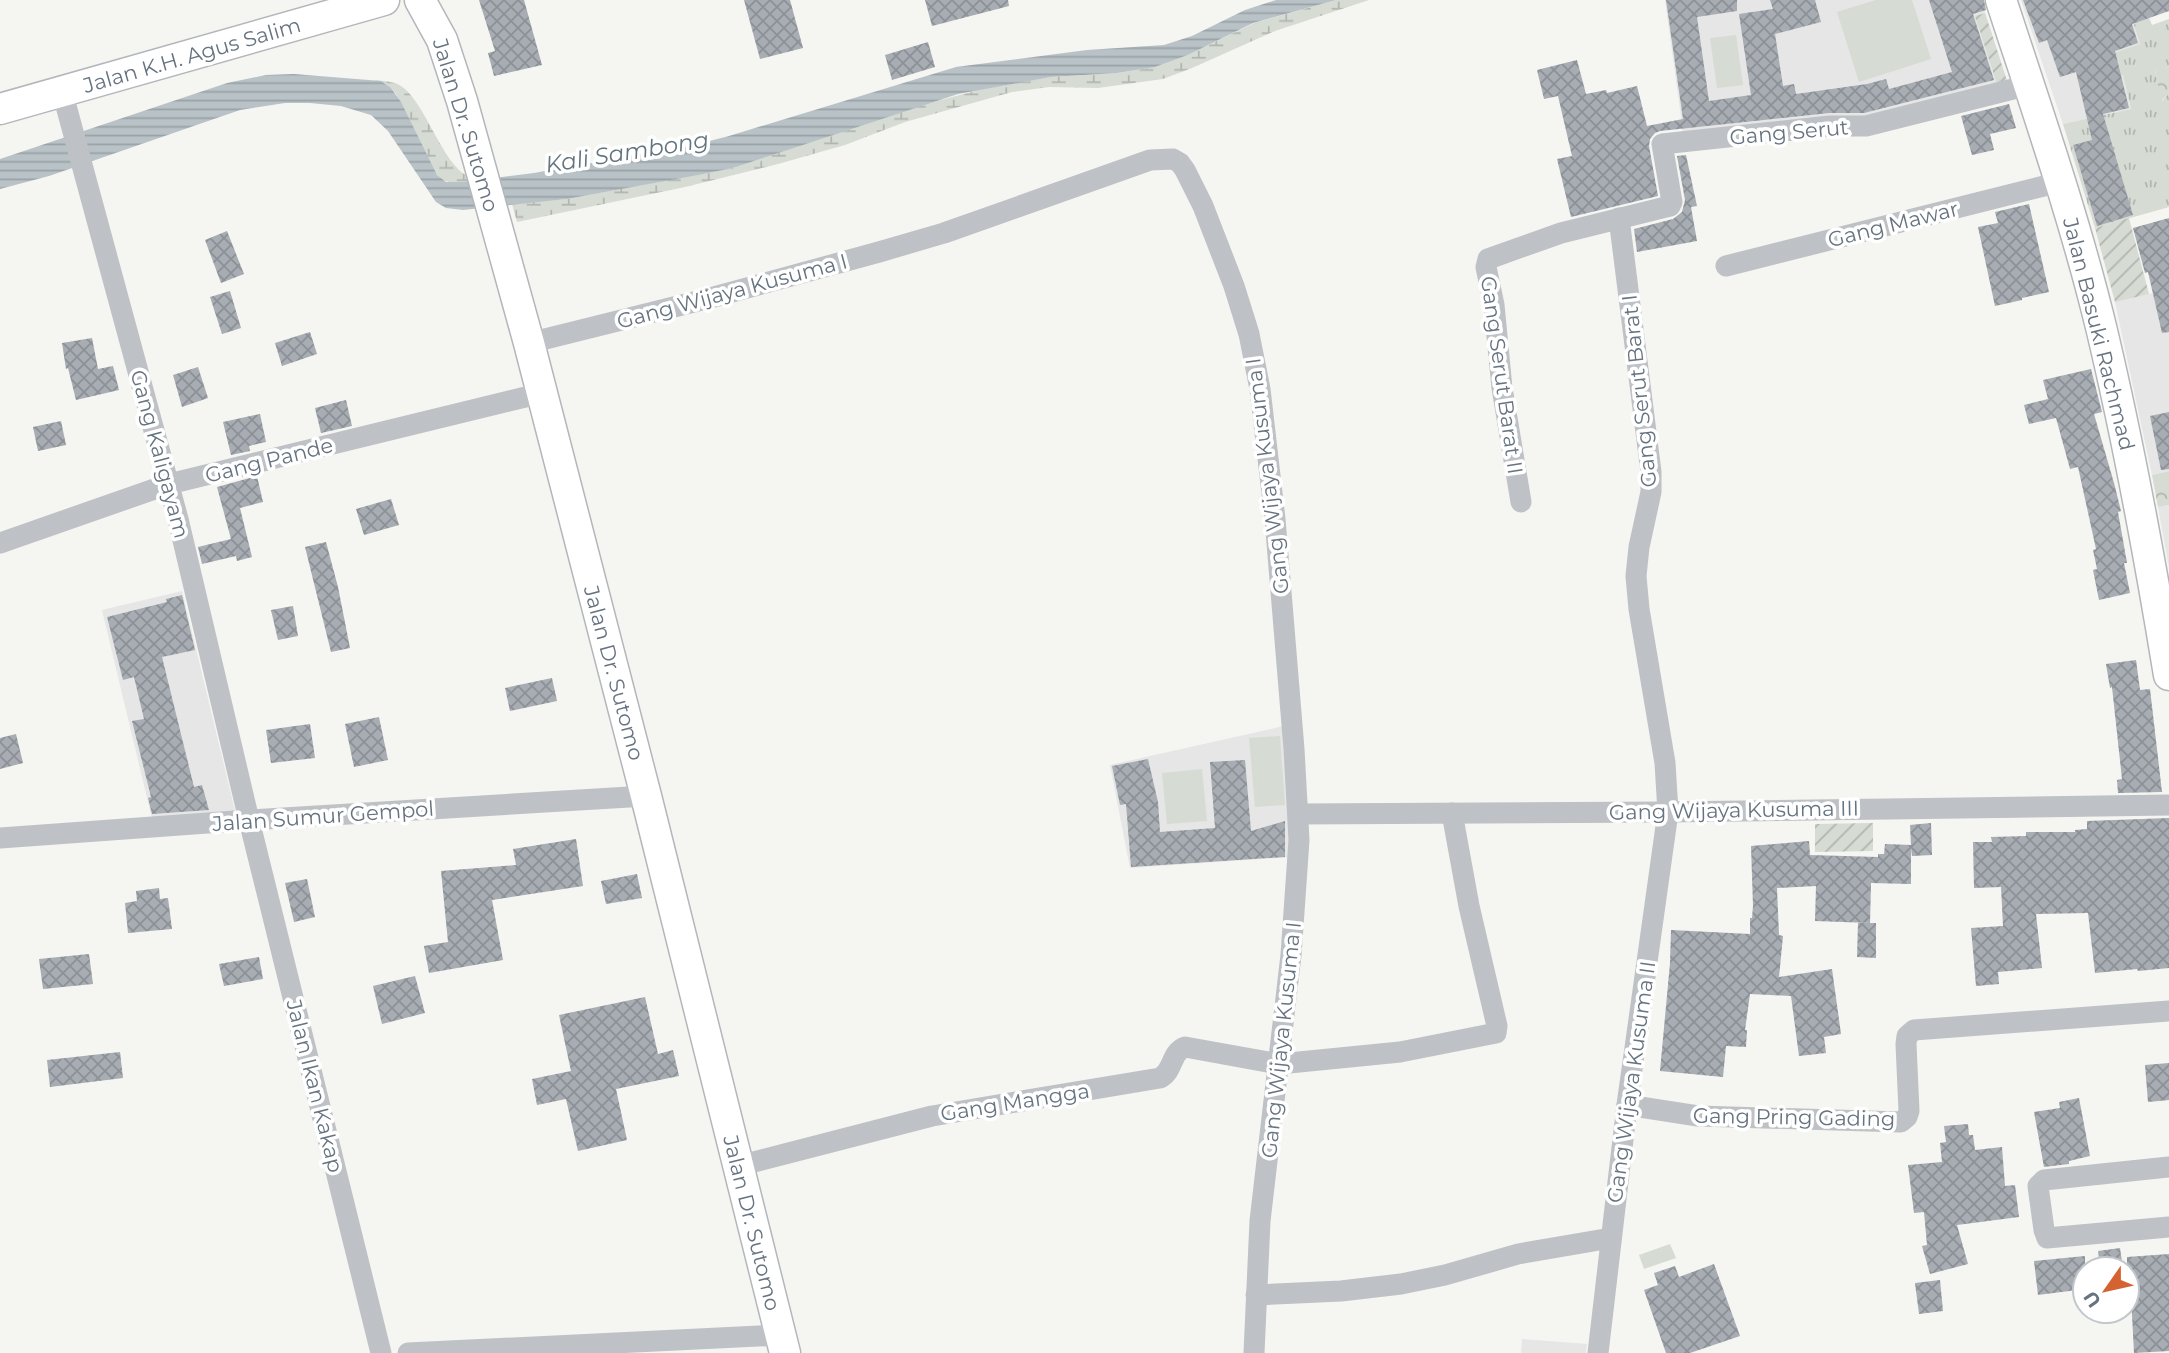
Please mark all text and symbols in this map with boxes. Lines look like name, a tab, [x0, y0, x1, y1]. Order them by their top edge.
street label: Jalan K.H. Agus Salim	[79, 12, 304, 98]
street label: Jalan Dr. Sutomo	[427, 34, 504, 215]
street label: Gang Serut	[1728, 114, 1850, 150]
water label: Kali Sambong	[543, 125, 711, 179]
street label: Gang Mawar	[1825, 196, 1961, 252]
street label: Jalan Basuki Rachmad	[2058, 214, 2140, 453]
street label: Gang Wijaya Kusuma I	[614, 248, 850, 334]
street label: Gang Serut Barat II	[1476, 274, 1528, 476]
street label: Gang Serut Barat I	[1616, 294, 1662, 488]
street label: Gang Wijaya Kusuma I	[1240, 357, 1294, 595]
street label: Gang Kaligayam	[126, 367, 194, 541]
street label: Gang Pande	[202, 432, 336, 488]
street label: Jalan Dr. Sutomo	[578, 582, 649, 763]
street label: Gang Wijaya Kusuma III	[1609, 795, 1859, 825]
street label: Jalan Sumur Gempol	[210, 796, 435, 836]
street label: Gang Wijaya Kusuma I	[1256, 921, 1306, 1159]
street label: Gang Wijaya Kusuma II	[1602, 960, 1660, 1204]
street label: Jalan Ikan Kakap	[281, 996, 349, 1175]
street label: Gang Mangga	[939, 1078, 1091, 1126]
street label: Gang Pring Gading	[1693, 1103, 1895, 1131]
street label: Jalan Dr. Sutomo	[718, 1132, 786, 1313]
north arrow	[2071, 1255, 2141, 1325]
text: U	[2079, 1287, 2106, 1312]

